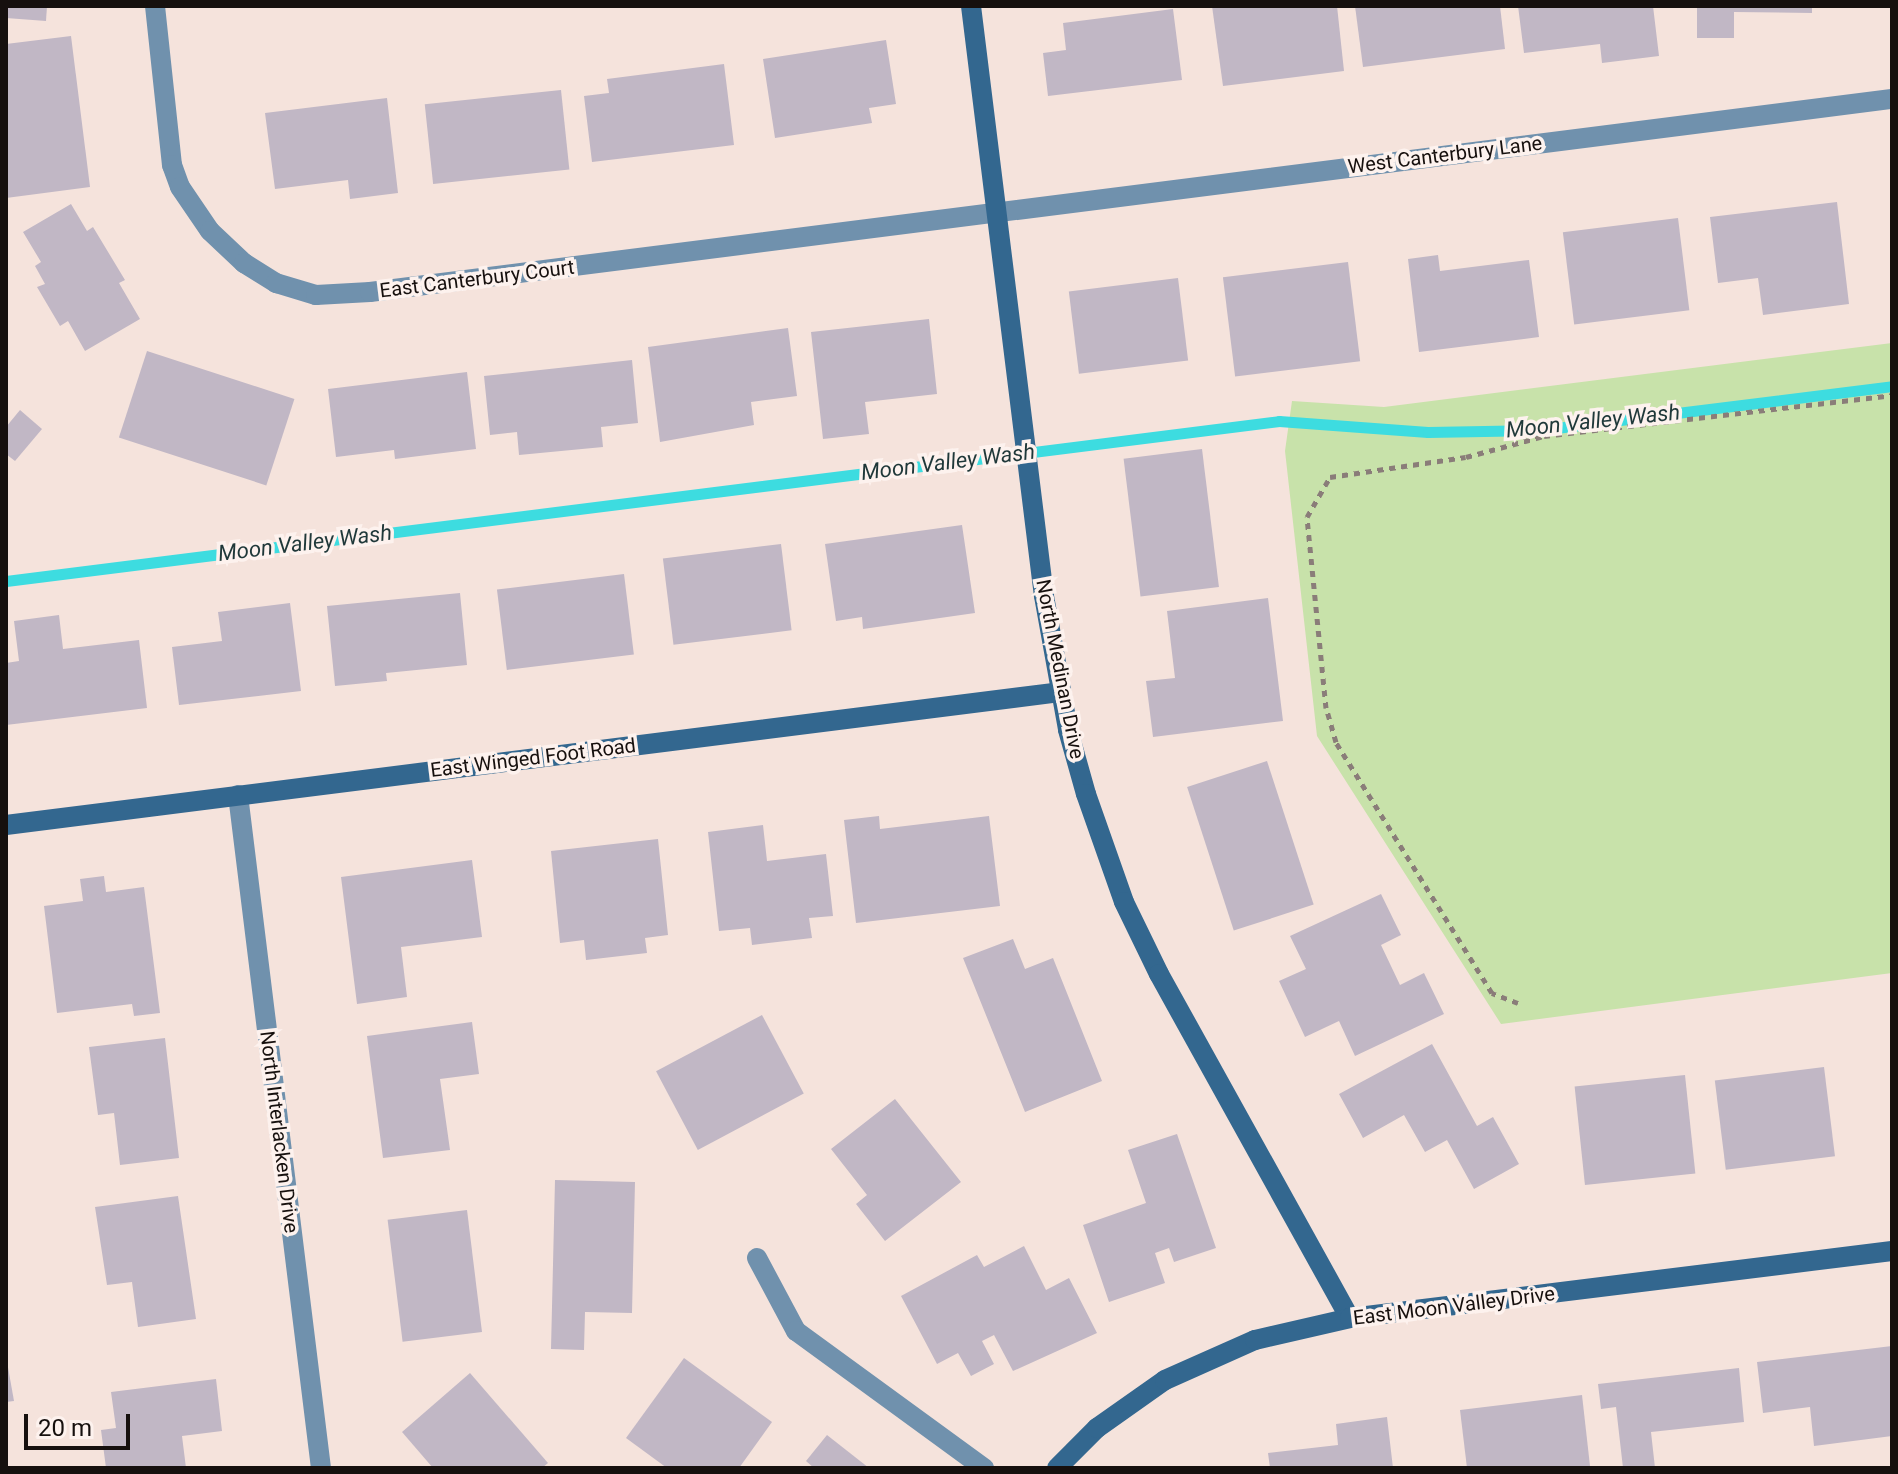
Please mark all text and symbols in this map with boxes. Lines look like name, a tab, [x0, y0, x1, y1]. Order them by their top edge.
street label: West Canterbury Lane	[1346, 131, 1544, 179]
street label: East Canterbury Court	[378, 255, 576, 303]
water label: Moon Valley Wash	[1505, 399, 1681, 443]
water label: Moon Valley Wash	[860, 438, 1036, 486]
water label: Moon Valley Wash	[217, 519, 393, 567]
street label: North Medinan Drive	[1031, 577, 1089, 761]
street label: East Winged Foot Road	[429, 733, 637, 783]
street label: North Interlacken Drive	[255, 1030, 303, 1234]
street label: East Moon Valley Drive	[1352, 1282, 1556, 1330]
scale bar	[28, 1398, 134, 1448]
text: 20 m	[38, 1414, 92, 1442]

